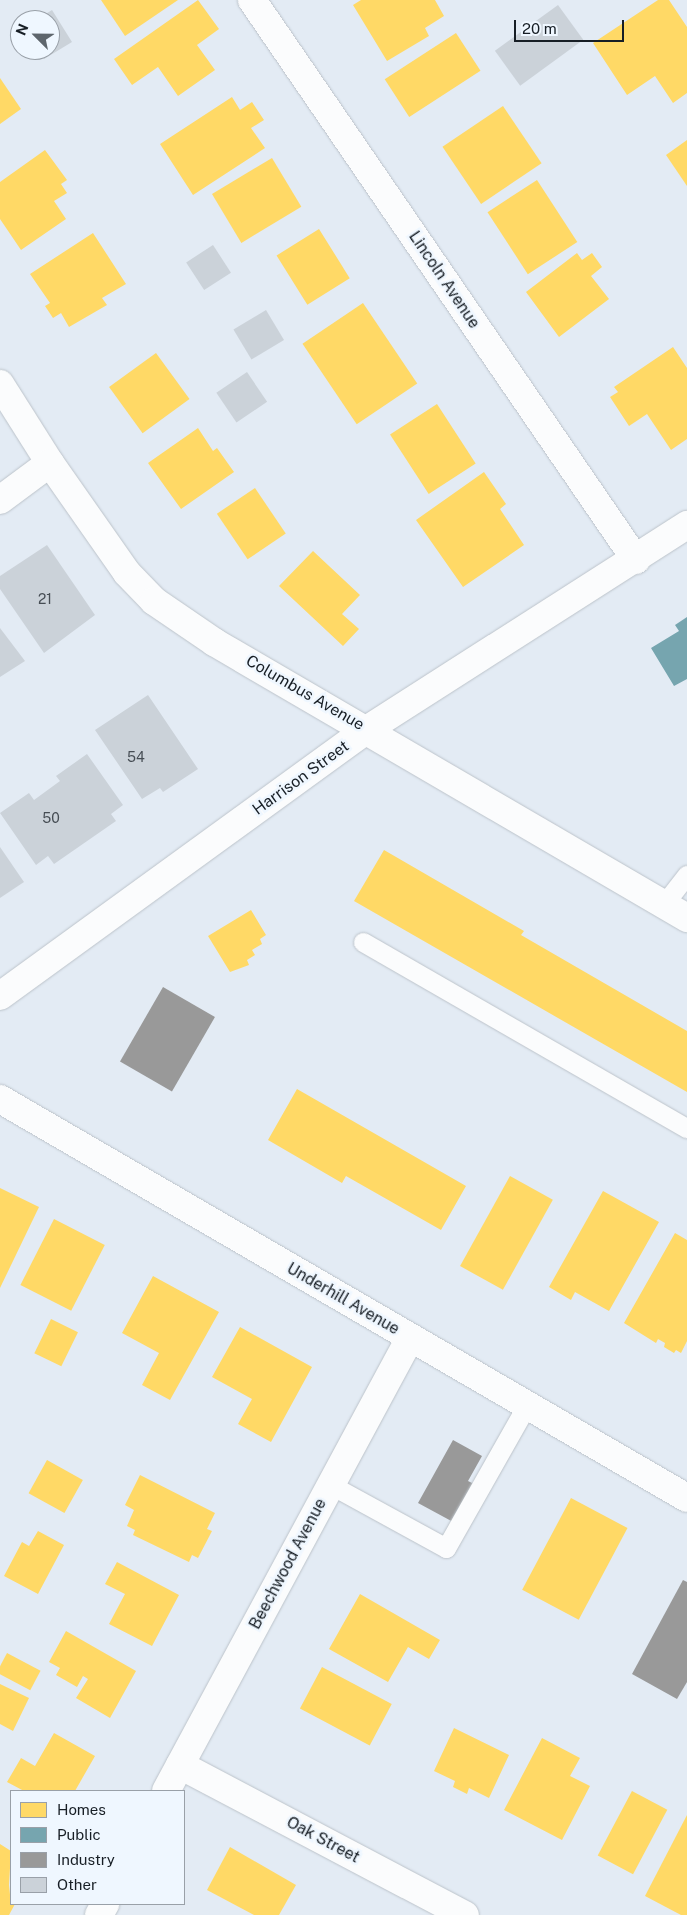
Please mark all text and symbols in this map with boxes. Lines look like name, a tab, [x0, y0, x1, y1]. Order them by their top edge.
north arrow	[10, 10, 60, 60]
scale bar	[517, 10, 627, 42]
text: 20 m	[522, 20, 557, 37]
text: N	[13, 21, 32, 38]
street label: Lincoln Avenue	[404, 228, 484, 332]
house number: 21	[38, 591, 52, 607]
street label: Columbus Avenue	[242, 651, 368, 735]
street label: Harrison Street	[249, 737, 353, 819]
house number: 54	[127, 749, 145, 765]
house number: 50	[42, 810, 60, 826]
street label: Underhill Avenue	[283, 1259, 403, 1339]
street label: Beechwood Avenue	[245, 1495, 331, 1633]
legend	[10, 1790, 185, 1905]
text: Homes	[57, 1801, 106, 1818]
street label: Oak Street	[283, 1813, 363, 1867]
text: Public	[57, 1826, 101, 1843]
text: Industry	[57, 1851, 115, 1868]
text: Other	[57, 1876, 97, 1893]

